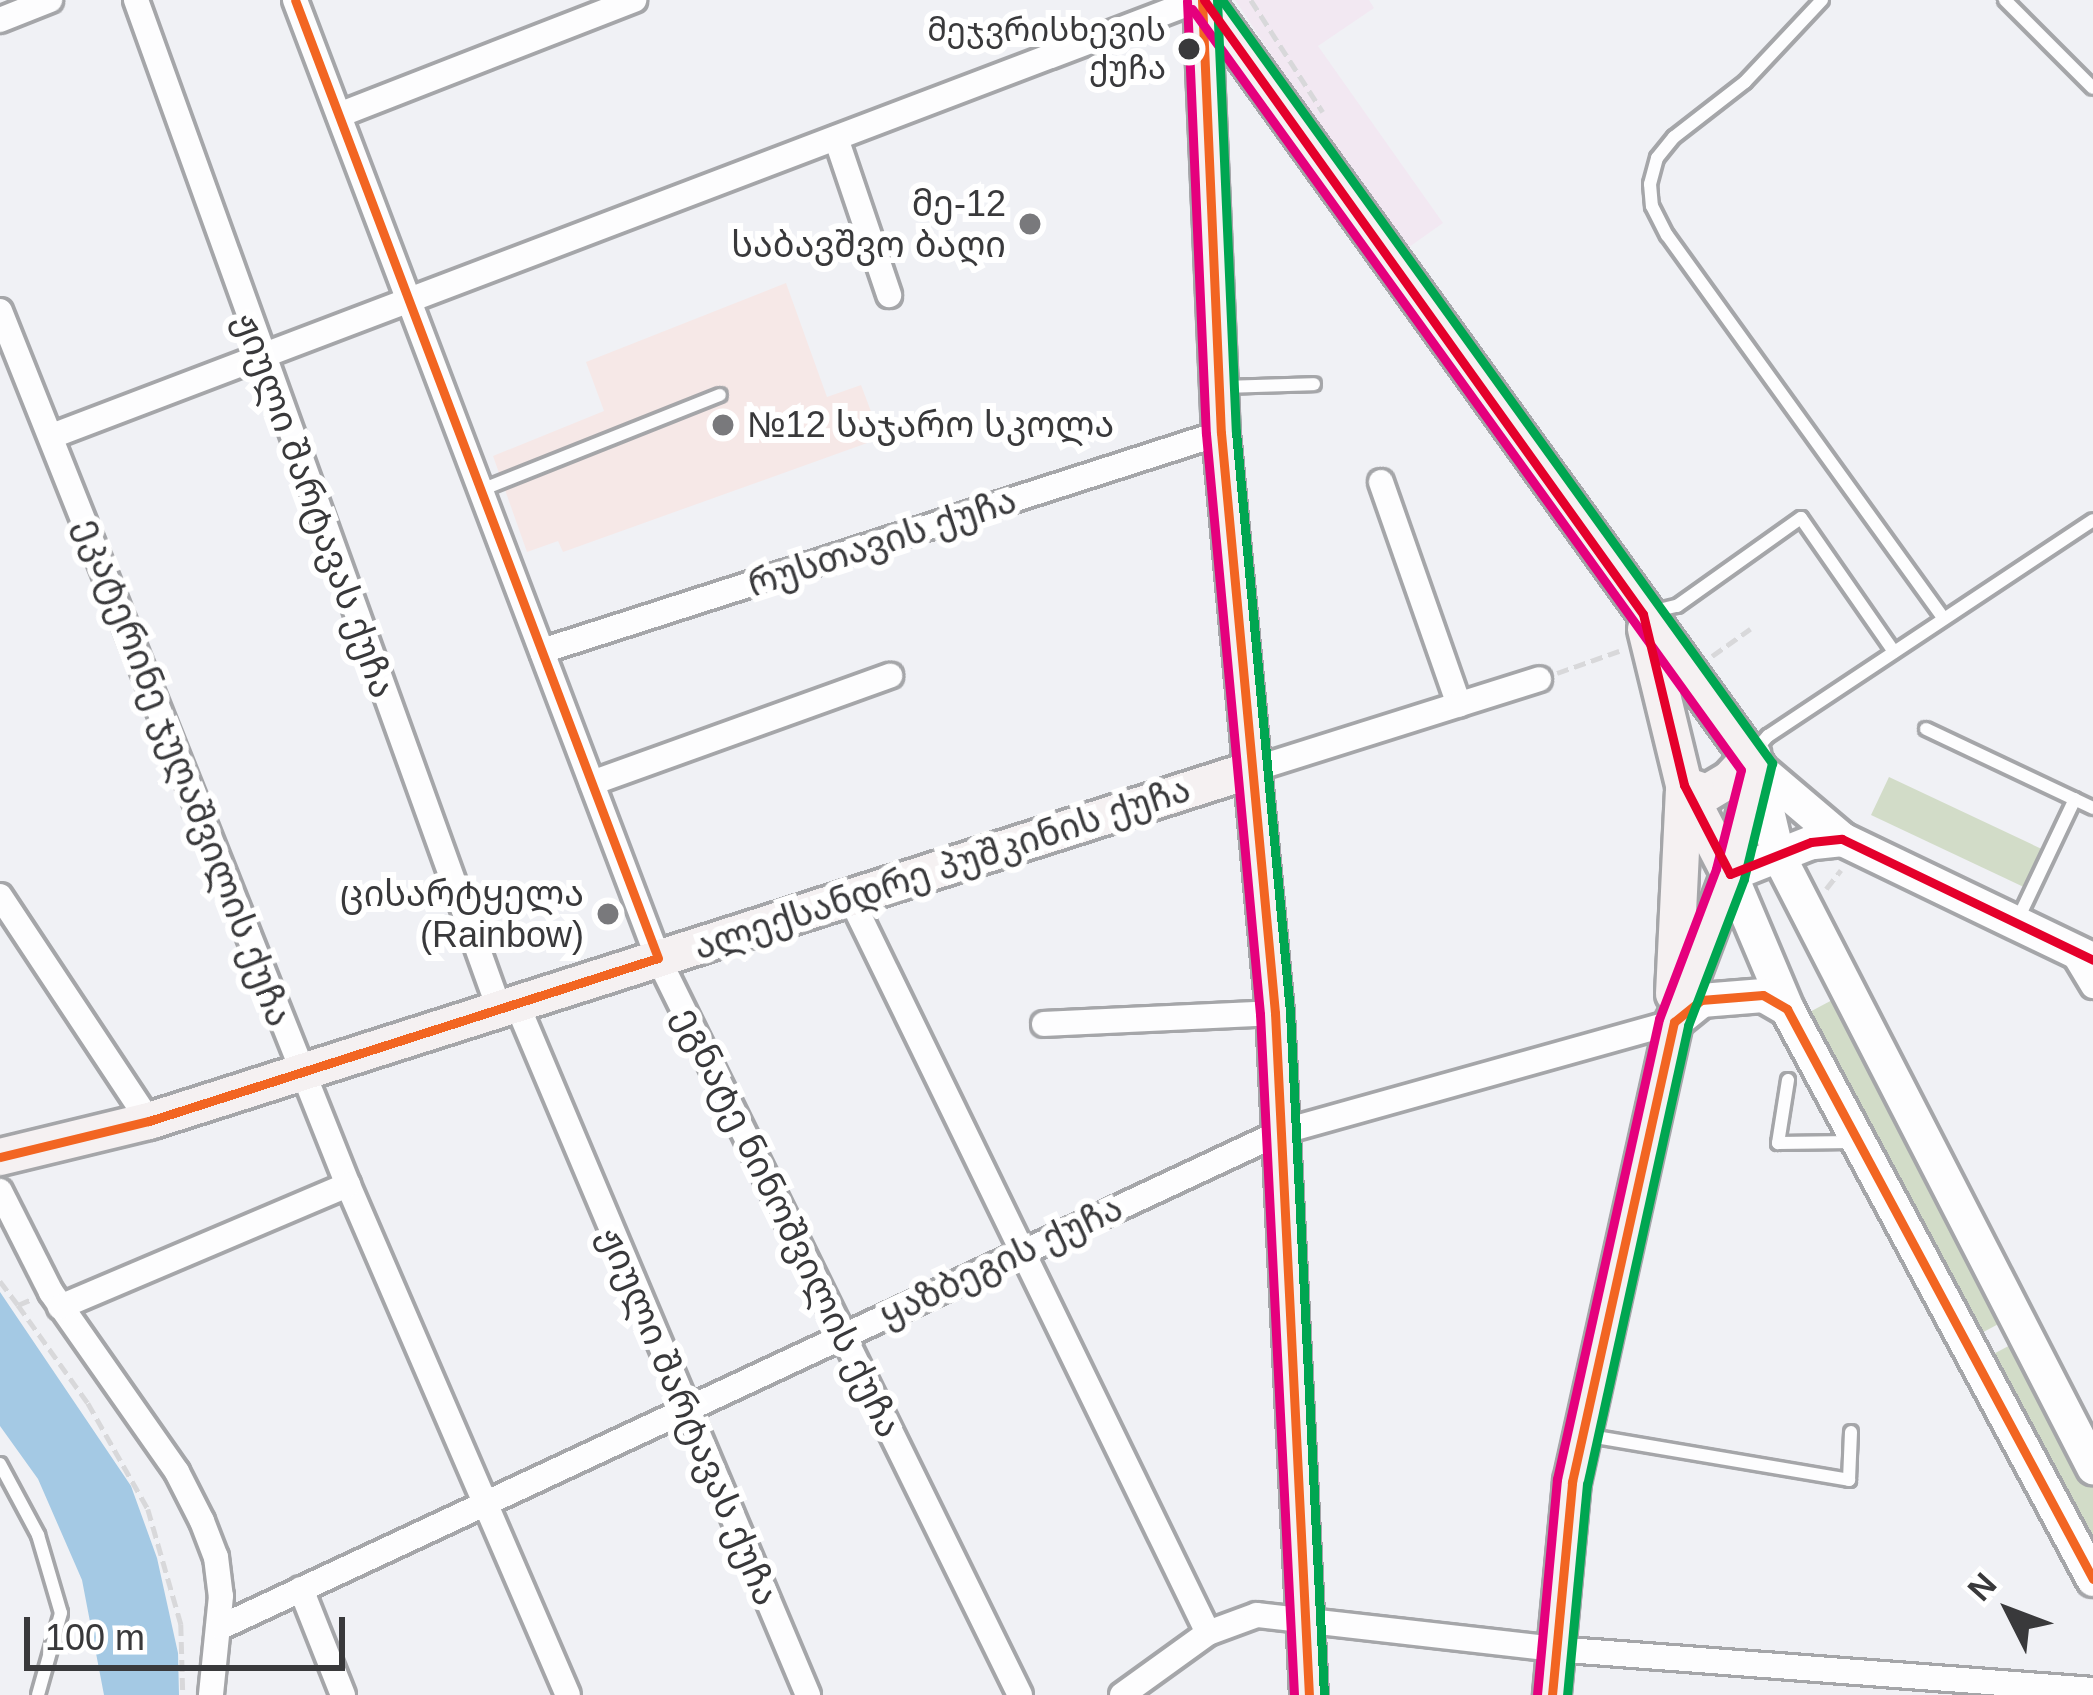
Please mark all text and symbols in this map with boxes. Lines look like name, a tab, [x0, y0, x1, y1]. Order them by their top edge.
place label: მეჯვრისხევის ქუჩა	[927, 10, 1166, 88]
marker: მეჯვრისხევის ქუჩა	[1178, 38, 1200, 60]
place label: მე-12 საბავშვო ბაღი	[731, 181, 1006, 266]
marker: მე-12 საბავშვო ბაღი	[1017, 211, 1043, 237]
street label: ჟიული შარტავას ქუჩა	[225, 306, 405, 704]
place label: №12 საჯარო სკოლა	[747, 403, 1114, 447]
marker: №12 საჯარო სკოლა	[710, 412, 736, 438]
street label: რუსთავის ქუჩა	[742, 478, 1022, 606]
street label: ეკატერინე ჯუღაშვილის ქუჩა	[67, 512, 301, 1032]
street label: ალექსანდრე პუშკინის ქუჩა	[688, 767, 1196, 969]
place label: ცისარტყელა (Rainbow)	[340, 871, 584, 956]
marker: ცისარტყელა (Rainbow)	[595, 901, 621, 927]
street label: ეგნატე ნინოშვილის ქუჩა	[665, 1000, 911, 1444]
street label: ყაზბეგის ქუჩა	[873, 1186, 1129, 1336]
street label: ჟიული შარტავას ქუჩა	[590, 1220, 788, 1612]
north arrow	[1949, 1551, 2069, 1671]
text: N	[1960, 1565, 2004, 1608]
scale bar	[30, 1593, 351, 1667]
text: 100 m	[45, 1617, 145, 1658]

